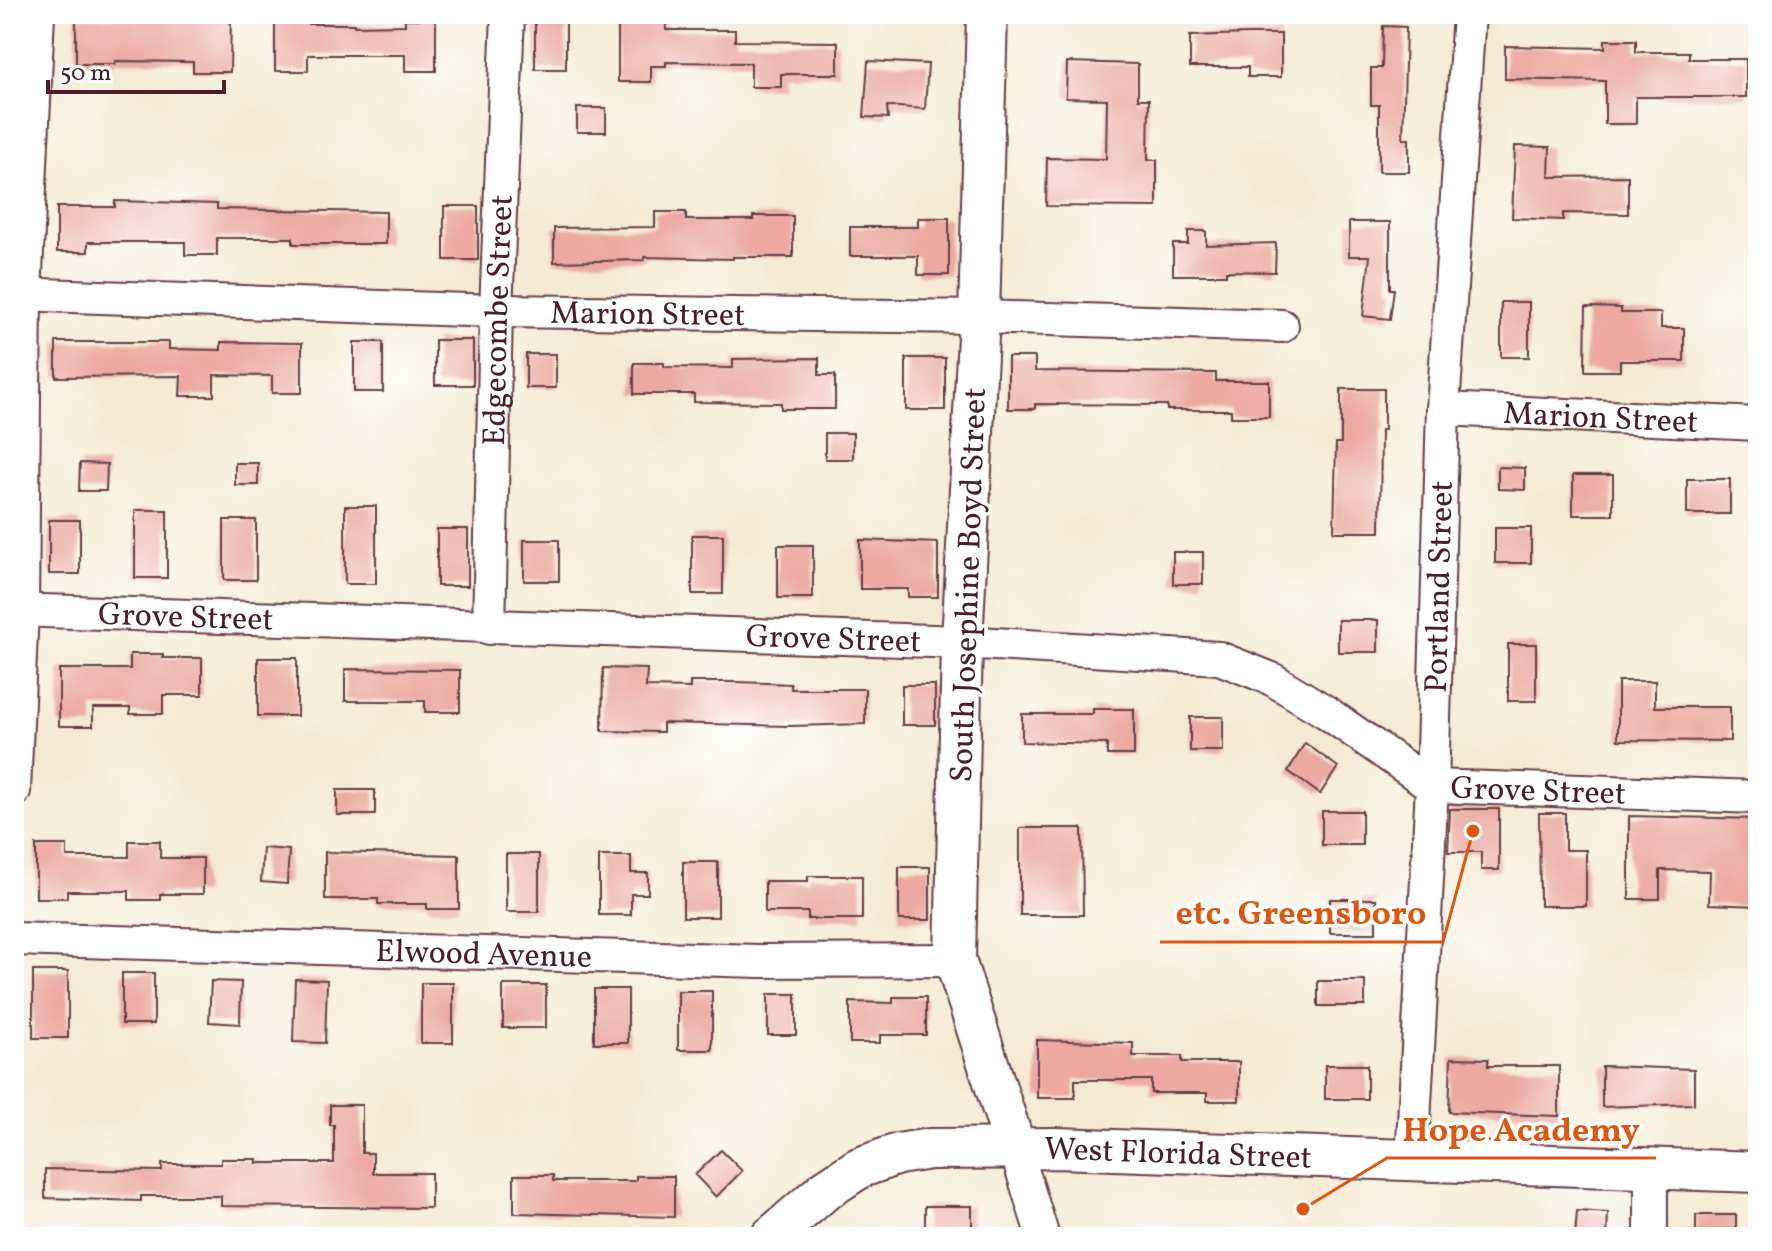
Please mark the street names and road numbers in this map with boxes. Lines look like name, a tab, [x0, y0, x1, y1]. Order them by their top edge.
street label: Edgecombe Street	[474, 194, 526, 446]
street label: Marion Street	[550, 293, 746, 339]
street label: South Josephine Boyd Street	[941, 387, 999, 783]
street label: Marion Street	[1502, 393, 1699, 446]
street label: Portland Street	[1416, 480, 1466, 694]
street label: Grove Street	[97, 594, 274, 644]
street label: Grove Street	[745, 616, 922, 666]
street label: Grove Street	[1450, 768, 1627, 818]
street label: Elwood Avenue	[375, 931, 593, 981]
street label: West Florida Street	[1043, 1129, 1313, 1182]

